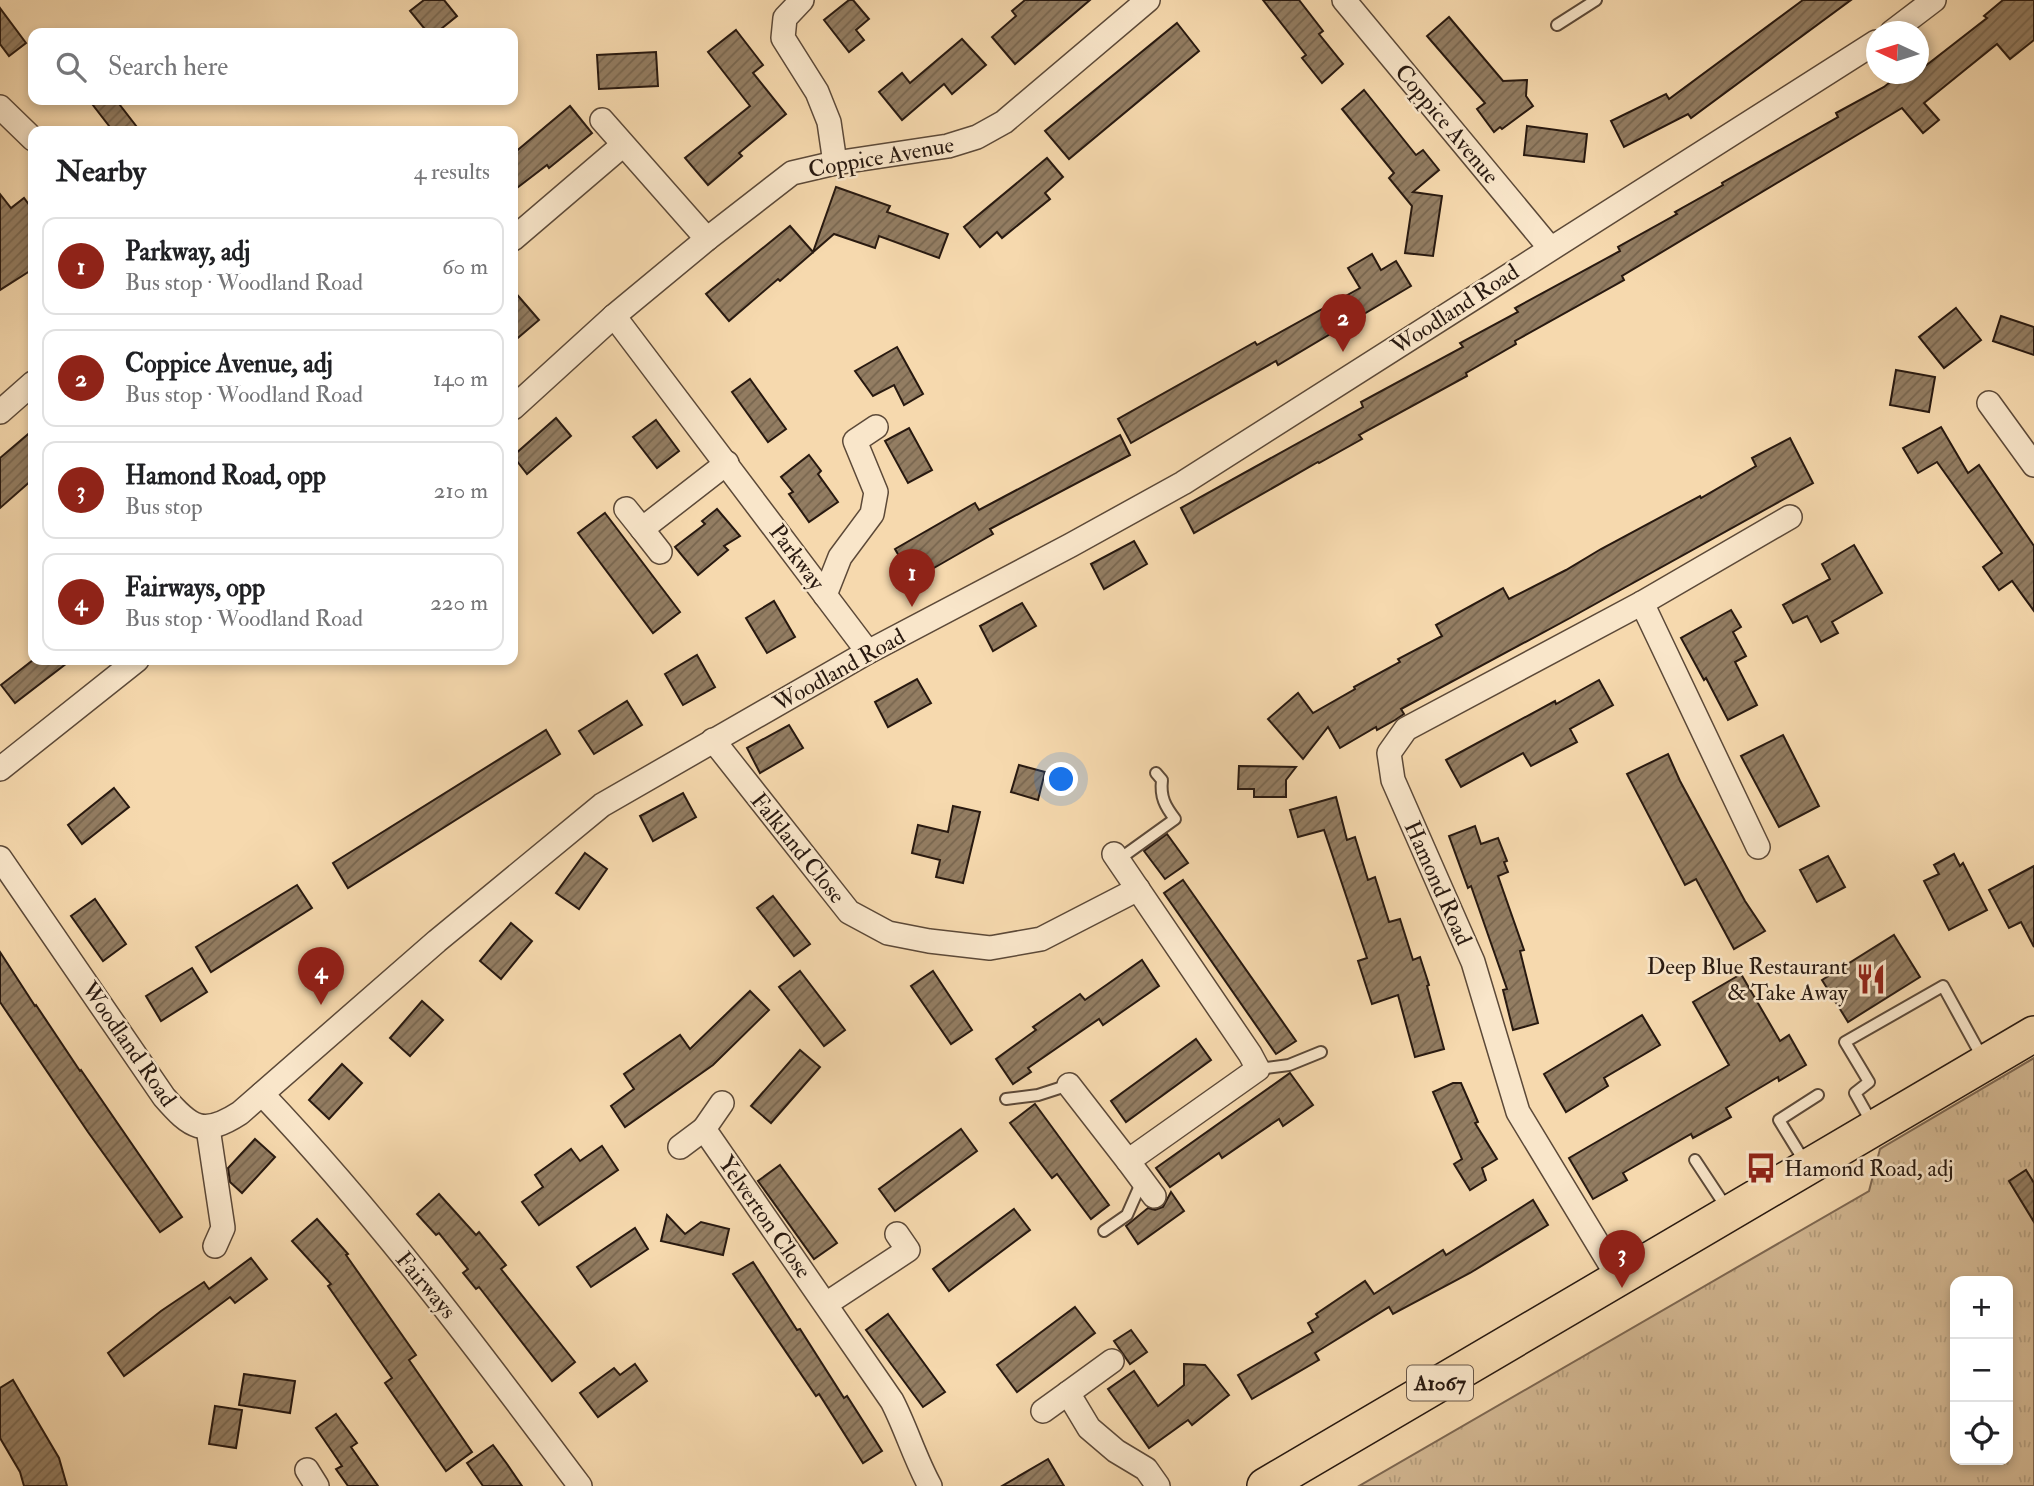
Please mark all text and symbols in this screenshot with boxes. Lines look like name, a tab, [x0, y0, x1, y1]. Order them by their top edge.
north arrow	[1866, 21, 1929, 84]
search box	[28, 28, 518, 105]
icon: search	[52, 48, 90, 86]
text: Search here	[108, 51, 228, 83]
street label: Coppice Avenue	[1388, 58, 1506, 191]
street label: Coppice Avenue	[806, 130, 957, 185]
text: Nearby	[56, 153, 146, 190]
text: 4 results	[414, 157, 490, 186]
text: Parkway, adj	[125, 236, 250, 268]
text: 1	[77, 252, 85, 281]
text: 60 m	[442, 252, 488, 281]
street label: Woodland Road	[1385, 257, 1524, 362]
text: Bus stop · Woodland Road	[125, 268, 363, 297]
pin: 2	[1320, 294, 1366, 352]
text: Coppice Avenue, adj	[125, 348, 333, 380]
text: 2	[75, 364, 87, 393]
text: 140 m	[433, 364, 488, 393]
text: Bus stop · Woodland Road	[125, 380, 363, 409]
text: Hamond Road, opp	[125, 460, 326, 492]
text: 3	[77, 476, 85, 505]
text: 210 m	[434, 476, 488, 505]
text: Bus stop	[125, 492, 203, 521]
street label: Parkway	[763, 518, 832, 596]
pin: 1	[889, 549, 935, 607]
text: Fairways, opp	[125, 572, 265, 604]
text: 4	[75, 588, 87, 617]
text: 220 m	[430, 588, 488, 617]
text: Bus stop · Woodland Road	[125, 604, 363, 633]
street label: Woodland Road	[767, 622, 910, 719]
your location	[1044, 762, 1078, 796]
street label: Falkland Close	[744, 787, 852, 910]
street label: Hamond Road	[1398, 816, 1478, 950]
pin: 4	[298, 947, 344, 1005]
place label: Deep Blue Restaurant & Take Away	[1647, 952, 1849, 1007]
restaurant icon: Deep Blue Restaurant & Take Away	[1854, 962, 1888, 996]
street label: Woodland Road	[75, 975, 183, 1112]
street label: Yelverton Close	[712, 1150, 818, 1284]
bus stop icon: Hamond Road, adj	[1744, 1151, 1778, 1185]
place label: Hamond Road, adj	[1784, 1154, 1954, 1183]
pin: 3	[1599, 1230, 1645, 1288]
street label: Fairways	[389, 1245, 463, 1325]
map controls	[1950, 1276, 2013, 1465]
button: +	[1950, 1276, 2013, 1339]
button: −	[1950, 1339, 2013, 1402]
road number: A1067	[1407, 1366, 1473, 1400]
button: locate	[1950, 1402, 2013, 1465]

